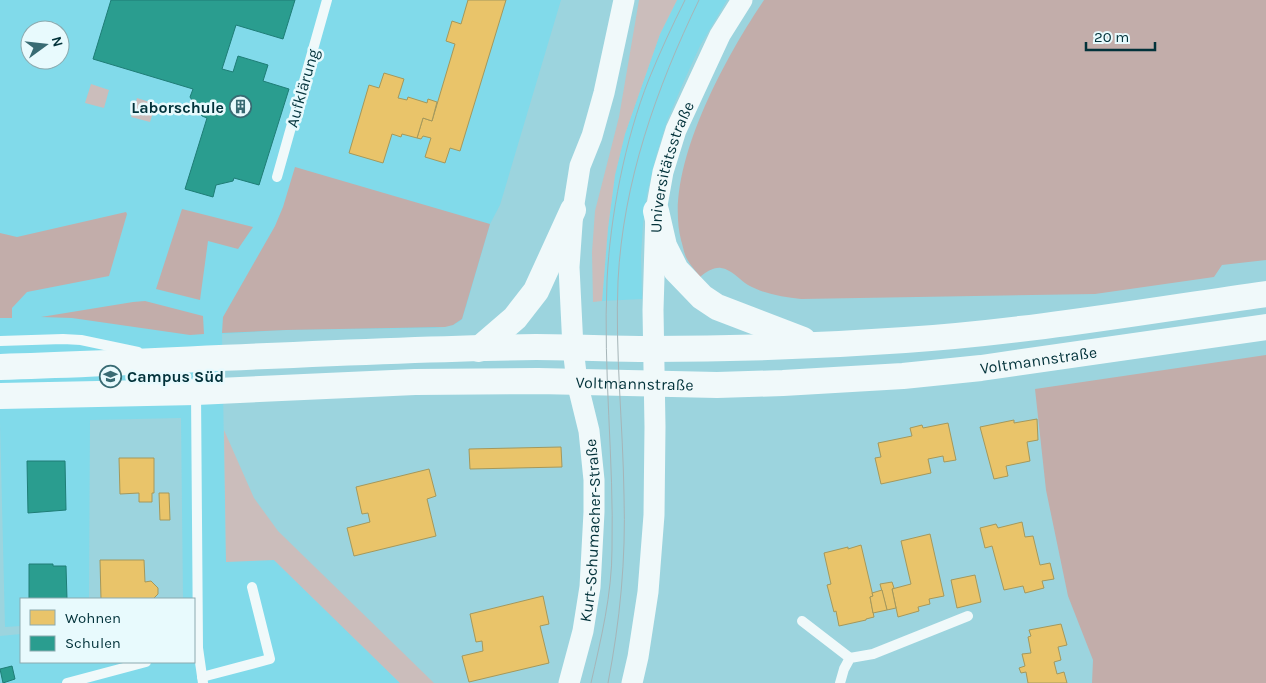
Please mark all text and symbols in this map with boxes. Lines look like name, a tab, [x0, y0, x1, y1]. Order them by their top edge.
north arrow	[20, 20, 70, 70]
scale bar	[1086, 20, 1155, 52]
text: 20 m	[1094, 28, 1129, 46]
text: N	[48, 35, 67, 49]
street label: Aufklärung	[282, 47, 323, 130]
building icon: Laborschule	[228, 95, 252, 119]
place label: Laborschule	[131, 98, 224, 117]
street label: Universitätsstraße	[646, 98, 698, 233]
street label: Voltmannstraße	[979, 342, 1098, 378]
school or university icon: Campus Süd	[99, 364, 123, 388]
place label: Campus Süd	[127, 367, 224, 386]
street label: Voltmannstraße	[576, 373, 694, 394]
street label: Kurt-Schumacher-Straße	[576, 438, 604, 623]
legend	[20, 598, 195, 663]
text: Wohnen	[65, 609, 121, 627]
text: Schulen	[65, 634, 121, 652]

